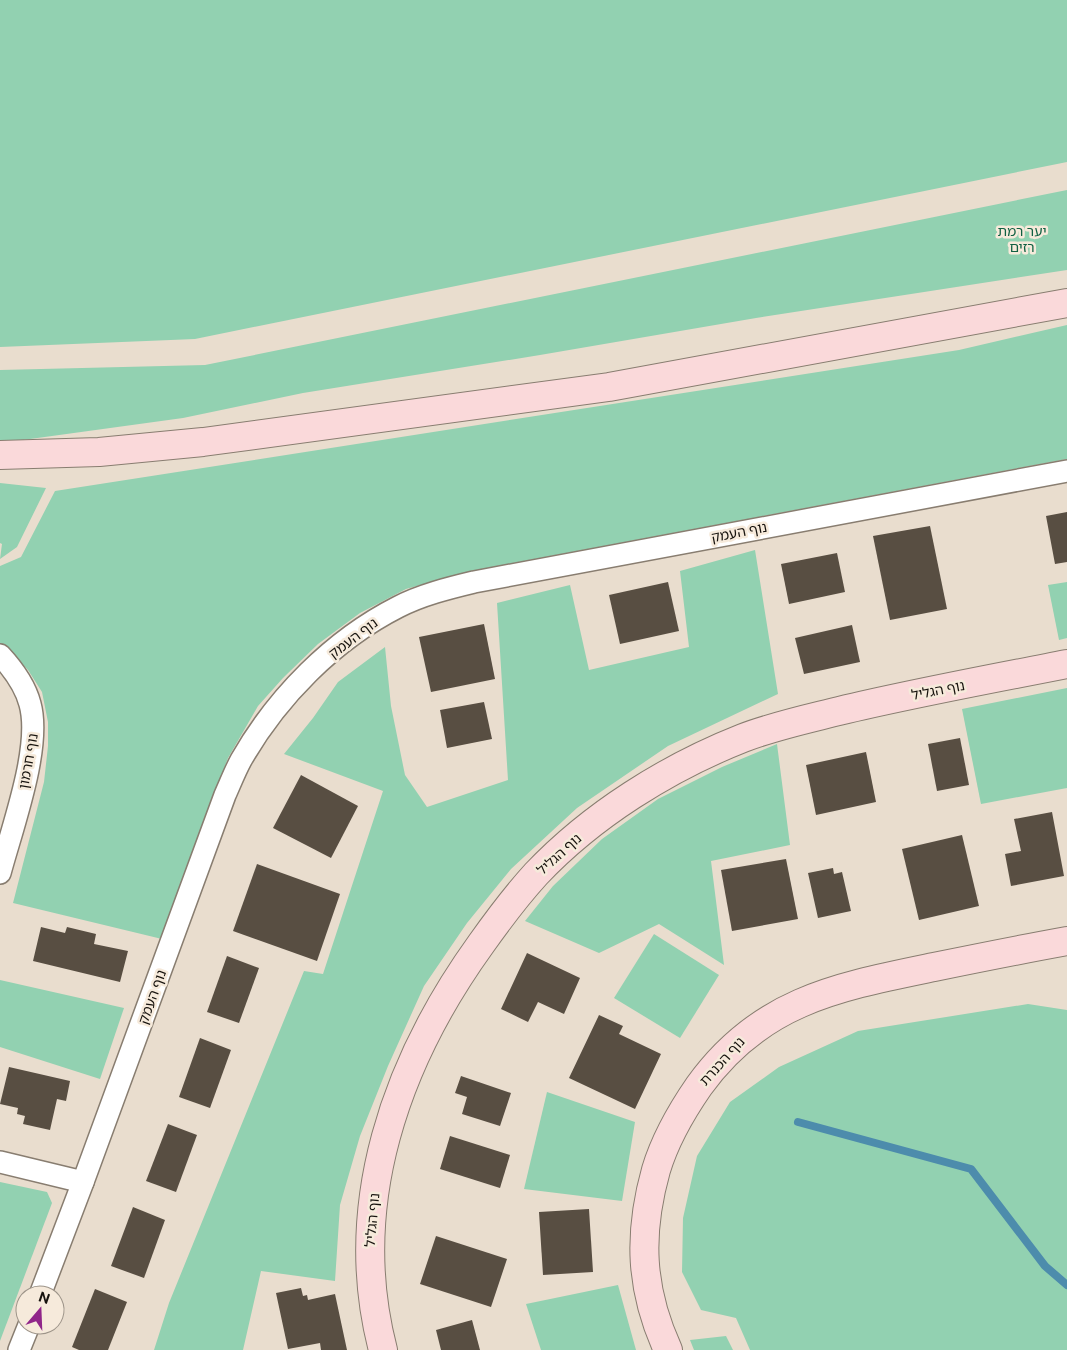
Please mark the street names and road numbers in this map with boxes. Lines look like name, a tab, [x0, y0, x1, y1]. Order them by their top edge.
street label: נוף העמק	[710, 519, 768, 545]
street label: נוף העמק	[326, 615, 380, 661]
street label: נוף הגליל	[910, 677, 966, 703]
street label: נוף חרמון	[15, 732, 41, 790]
street label: נוף הגליל	[534, 830, 584, 878]
street label: נוף העמק	[135, 968, 169, 1026]
street label: נוף הכנרת	[696, 1034, 748, 1088]
street label: נוף הגליל	[362, 1192, 382, 1248]

